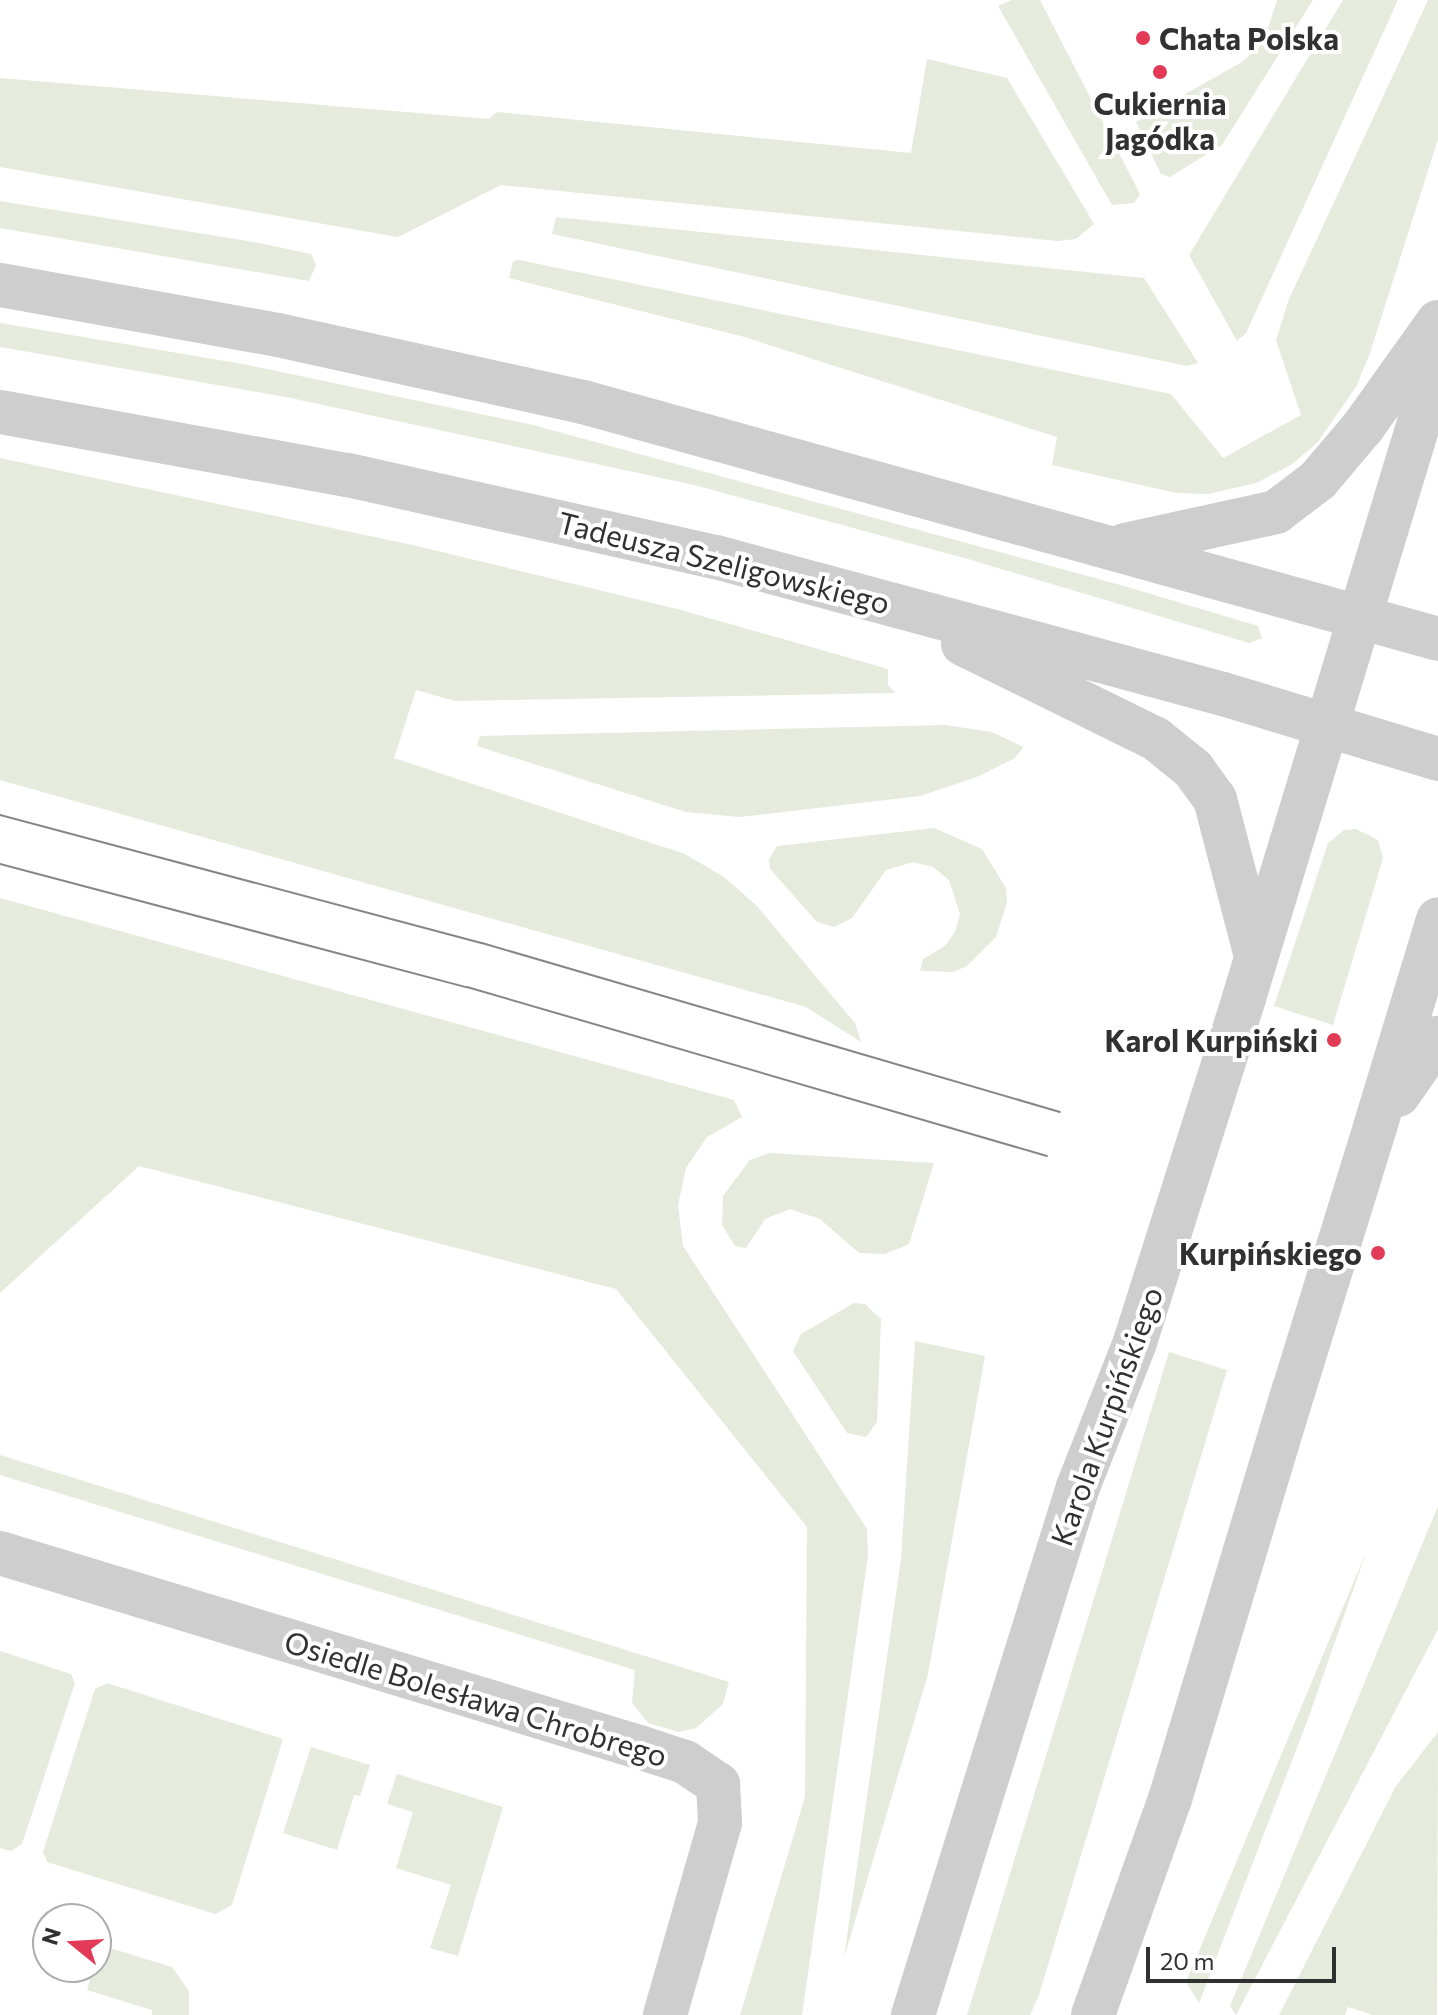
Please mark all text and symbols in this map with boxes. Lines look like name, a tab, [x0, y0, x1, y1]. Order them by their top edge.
place label: Chata Polska	[1159, 20, 1339, 56]
marker: Chata Polska	[1134, 29, 1152, 47]
marker: Cukiernia Jagódka	[1151, 63, 1169, 81]
place label: Cukiernia Jagódka	[1094, 85, 1226, 156]
street label: Tadeusza Szeligowskiego	[554, 503, 894, 621]
place label: Karol Kurpiński	[1104, 1022, 1318, 1058]
marker: Karol Kurpiński	[1325, 1031, 1343, 1049]
place label: Kurpińskiego	[1179, 1235, 1362, 1271]
marker: Kurpińskiego	[1369, 1244, 1387, 1262]
street label: Karola Kurpińskiego	[1042, 1282, 1170, 1550]
street label: Osiedle Bolesława Chrobrego	[280, 1623, 672, 1773]
north arrow	[32, 1903, 112, 1983]
text: N	[35, 1924, 66, 1948]
scale bar	[1150, 1931, 1340, 1981]
text: 20 m	[1160, 1946, 1214, 1975]

